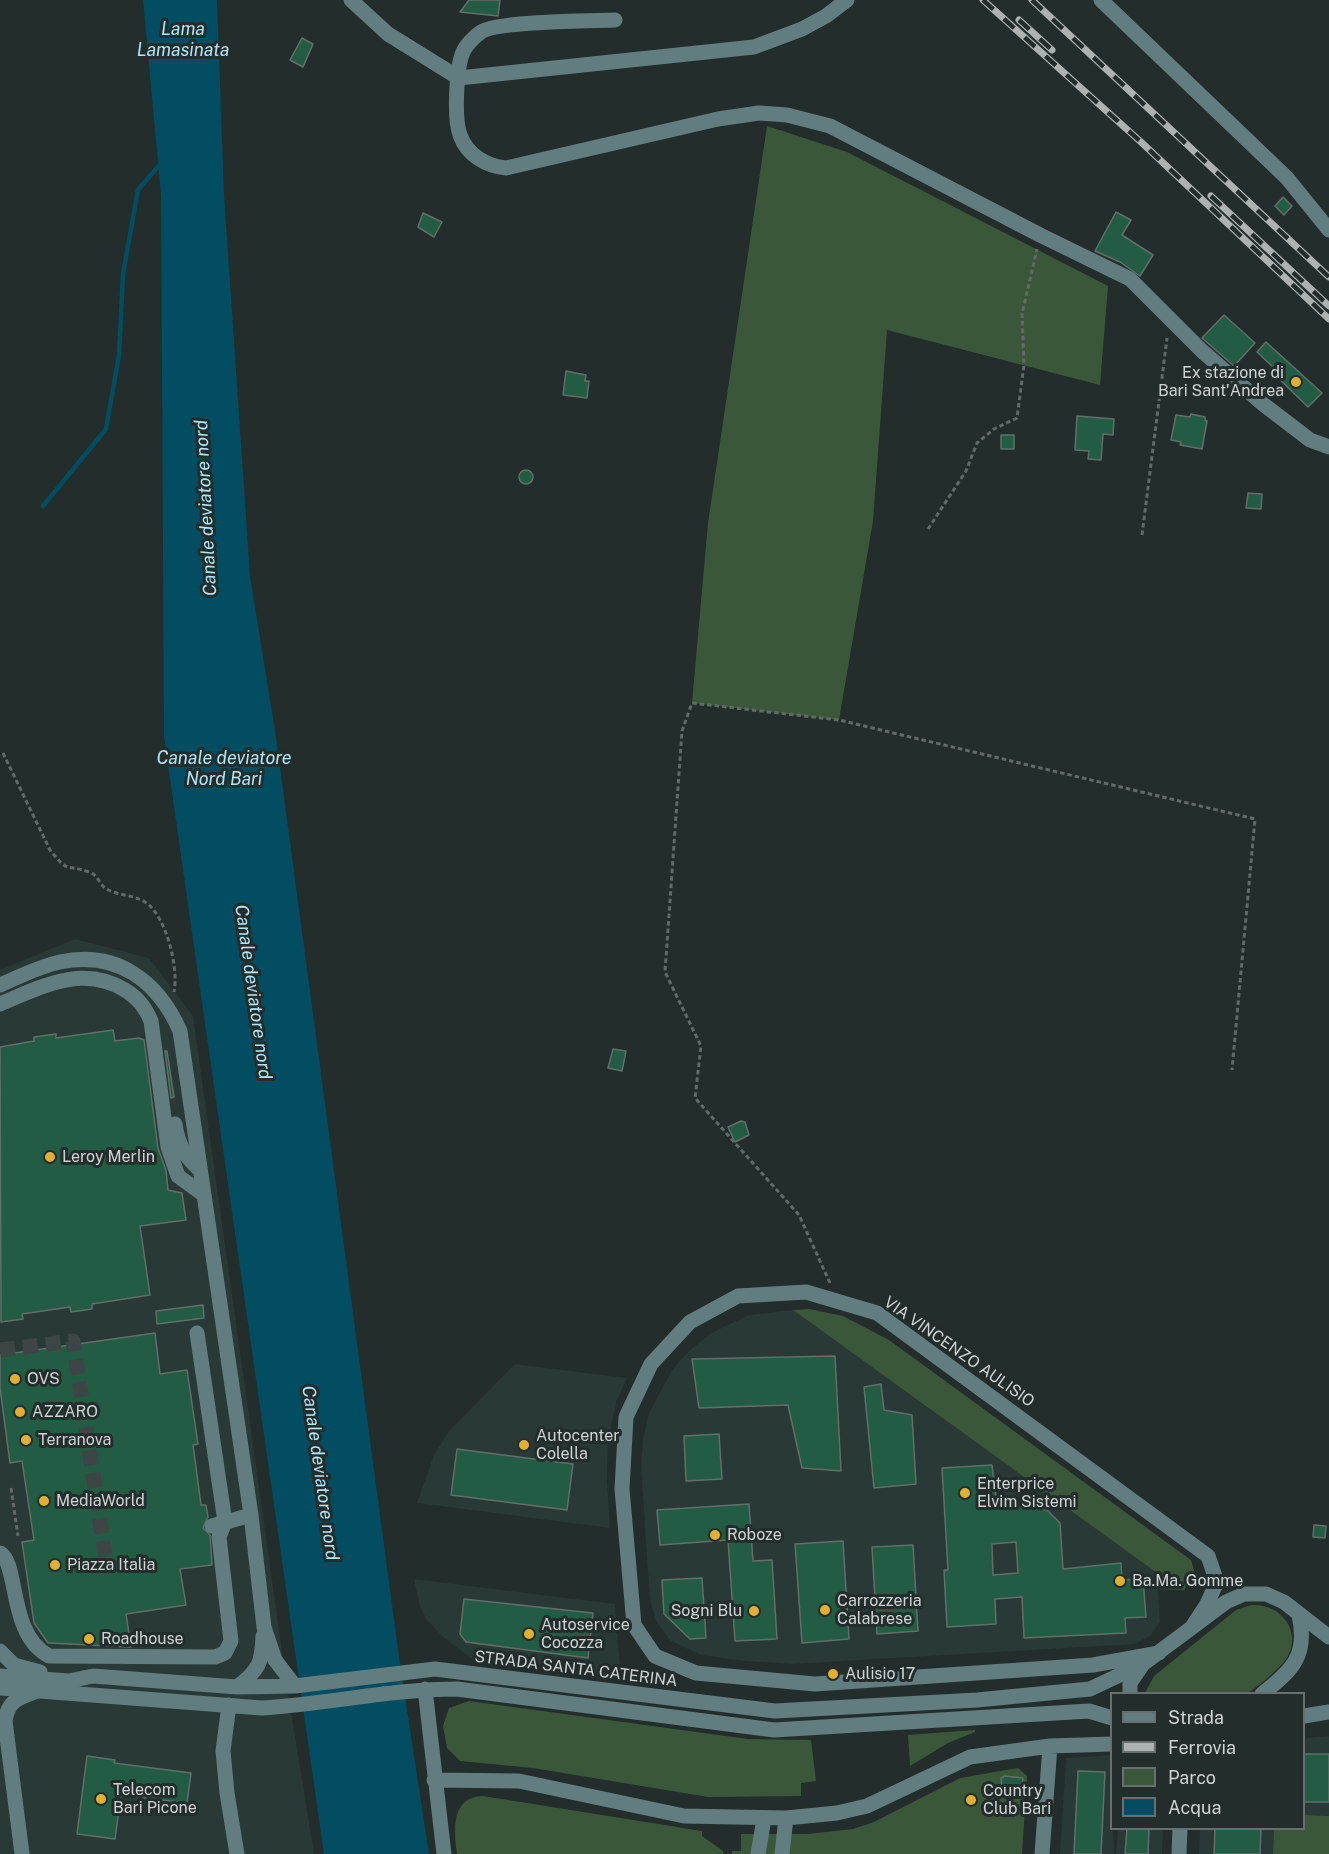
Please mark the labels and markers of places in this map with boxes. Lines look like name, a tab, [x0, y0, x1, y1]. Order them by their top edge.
place label: Ex stazione di Bari Sant'Andrea	[1158, 363, 1284, 401]
marker: Ex stazione di Bari Sant'Andrea	[1289, 375, 1303, 389]
place label: Leroy Merlin	[62, 1147, 155, 1167]
marker: Leroy Merlin	[43, 1150, 57, 1164]
place label: OVS	[27, 1369, 60, 1389]
marker: OVS	[8, 1372, 22, 1386]
place label: AZZARO	[32, 1402, 98, 1422]
marker: AZZARO	[13, 1405, 27, 1419]
place label: Autocenter Colella	[536, 1426, 619, 1464]
place label: Terranova	[38, 1430, 111, 1450]
marker: Terranova	[19, 1433, 33, 1447]
marker: Autocenter Colella	[517, 1438, 531, 1452]
place label: Enterprice Elvim Sistemi	[977, 1474, 1077, 1512]
marker: Enterprice Elvim Sistemi	[958, 1486, 972, 1500]
place label: MediaWorld	[56, 1491, 145, 1511]
marker: MediaWorld	[37, 1494, 51, 1508]
place label: Roboze	[727, 1525, 782, 1545]
marker: Roboze	[708, 1528, 722, 1542]
place label: Piazza Italia	[67, 1555, 155, 1575]
marker: Piazza Italia	[48, 1558, 62, 1572]
place label: Ba.Ma. Gomme	[1132, 1571, 1243, 1591]
marker: Ba.Ma. Gomme	[1113, 1574, 1127, 1588]
place label: Carrozzeria Calabrese	[837, 1591, 922, 1629]
place label: Sogni Blu	[671, 1601, 742, 1621]
marker: Carrozzeria Calabrese	[818, 1603, 832, 1617]
marker: Sogni Blu	[747, 1604, 761, 1618]
place label: Autoservice Cocozza	[541, 1615, 630, 1653]
marker: Autoservice Cocozza	[522, 1627, 536, 1641]
place label: Roadhouse	[101, 1629, 184, 1649]
marker: Roadhouse	[82, 1632, 96, 1646]
place label: Aulisio 17	[845, 1664, 915, 1684]
marker: Aulisio 17	[826, 1667, 840, 1681]
place label: Telecom Bari Picone	[113, 1780, 197, 1818]
place label: Country Club Bari	[983, 1781, 1051, 1819]
marker: Telecom Bari Picone	[94, 1792, 108, 1806]
marker: Country Club Bari	[964, 1793, 978, 1807]

